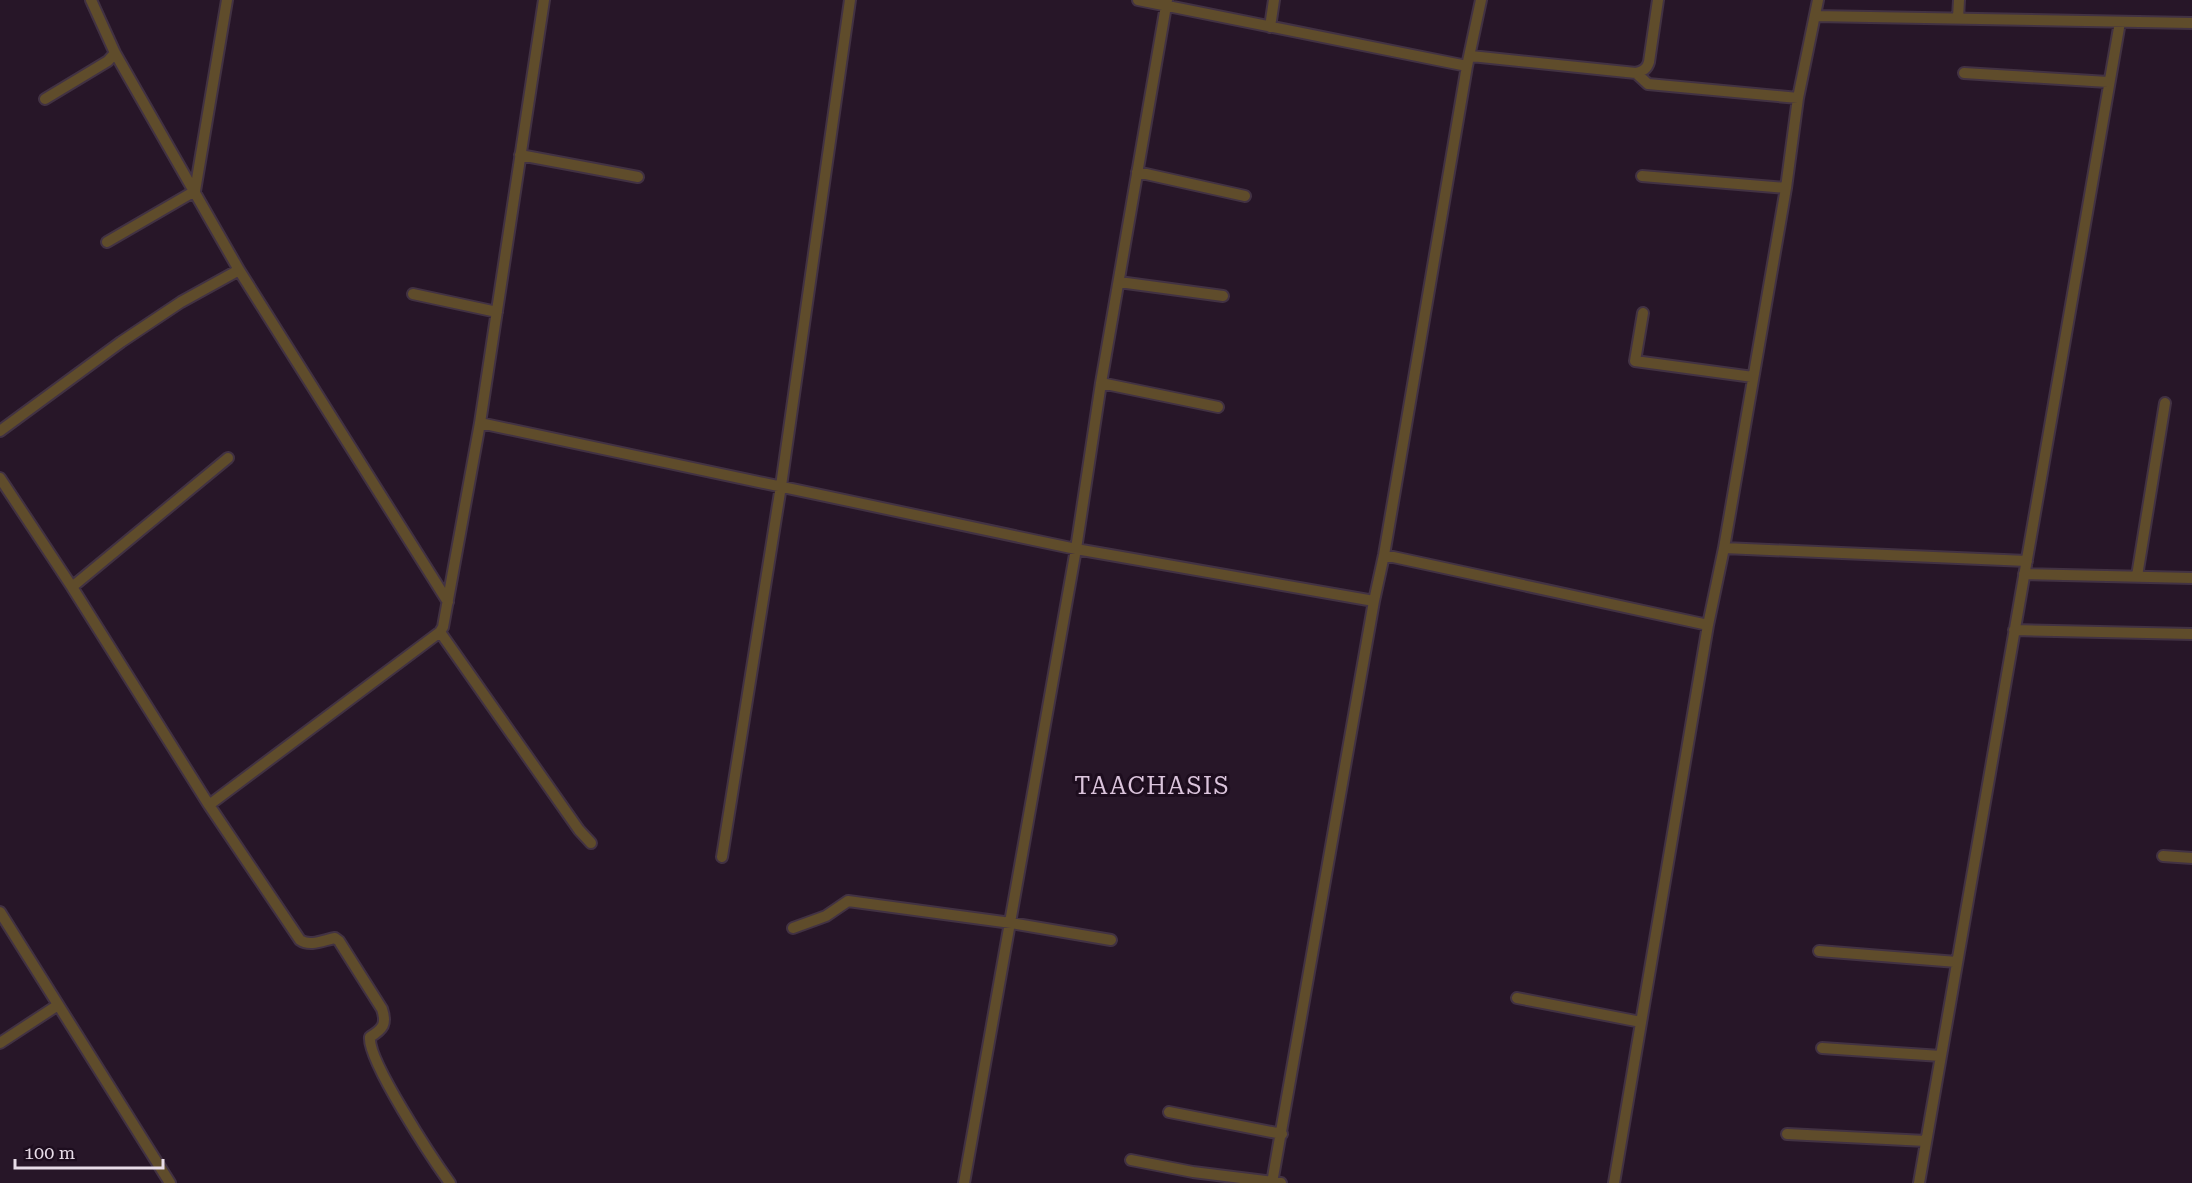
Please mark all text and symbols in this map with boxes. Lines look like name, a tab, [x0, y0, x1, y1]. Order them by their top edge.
district label: TAACHASIS	[1074, 772, 1230, 800]
scale bar	[15, 1132, 164, 1170]
text: 100 m	[24, 1142, 75, 1163]

